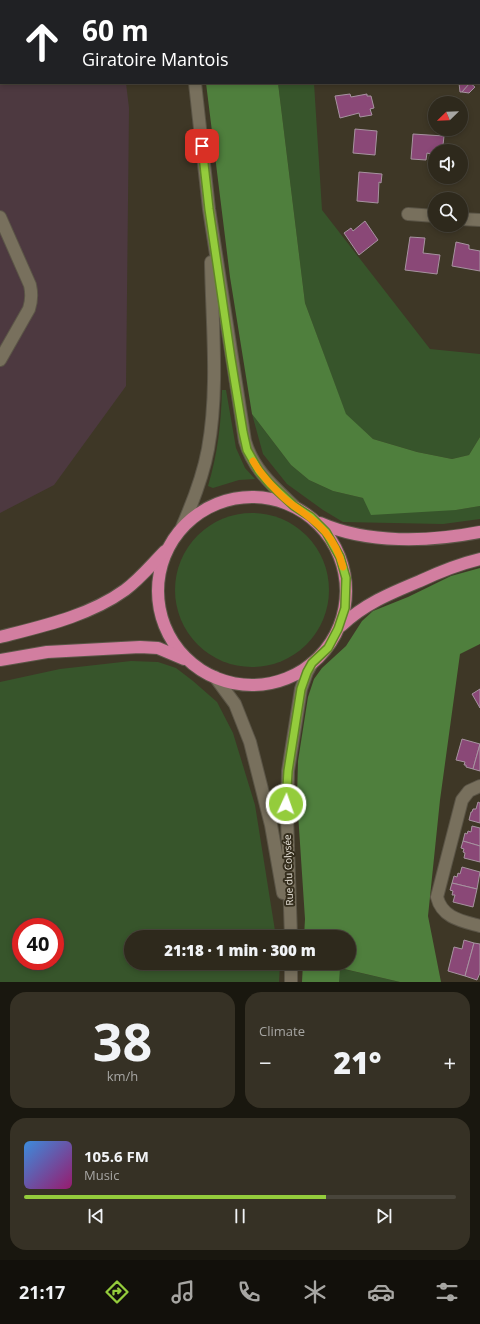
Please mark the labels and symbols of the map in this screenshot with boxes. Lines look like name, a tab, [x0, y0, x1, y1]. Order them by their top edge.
north arrow	[428, 96, 468, 136]
pin	[185, 129, 219, 163]
position arrow	[265, 783, 307, 825]
street label: Rue du Colysée	[280, 834, 296, 906]
speed limit sign: 40	[12, 918, 64, 970]

